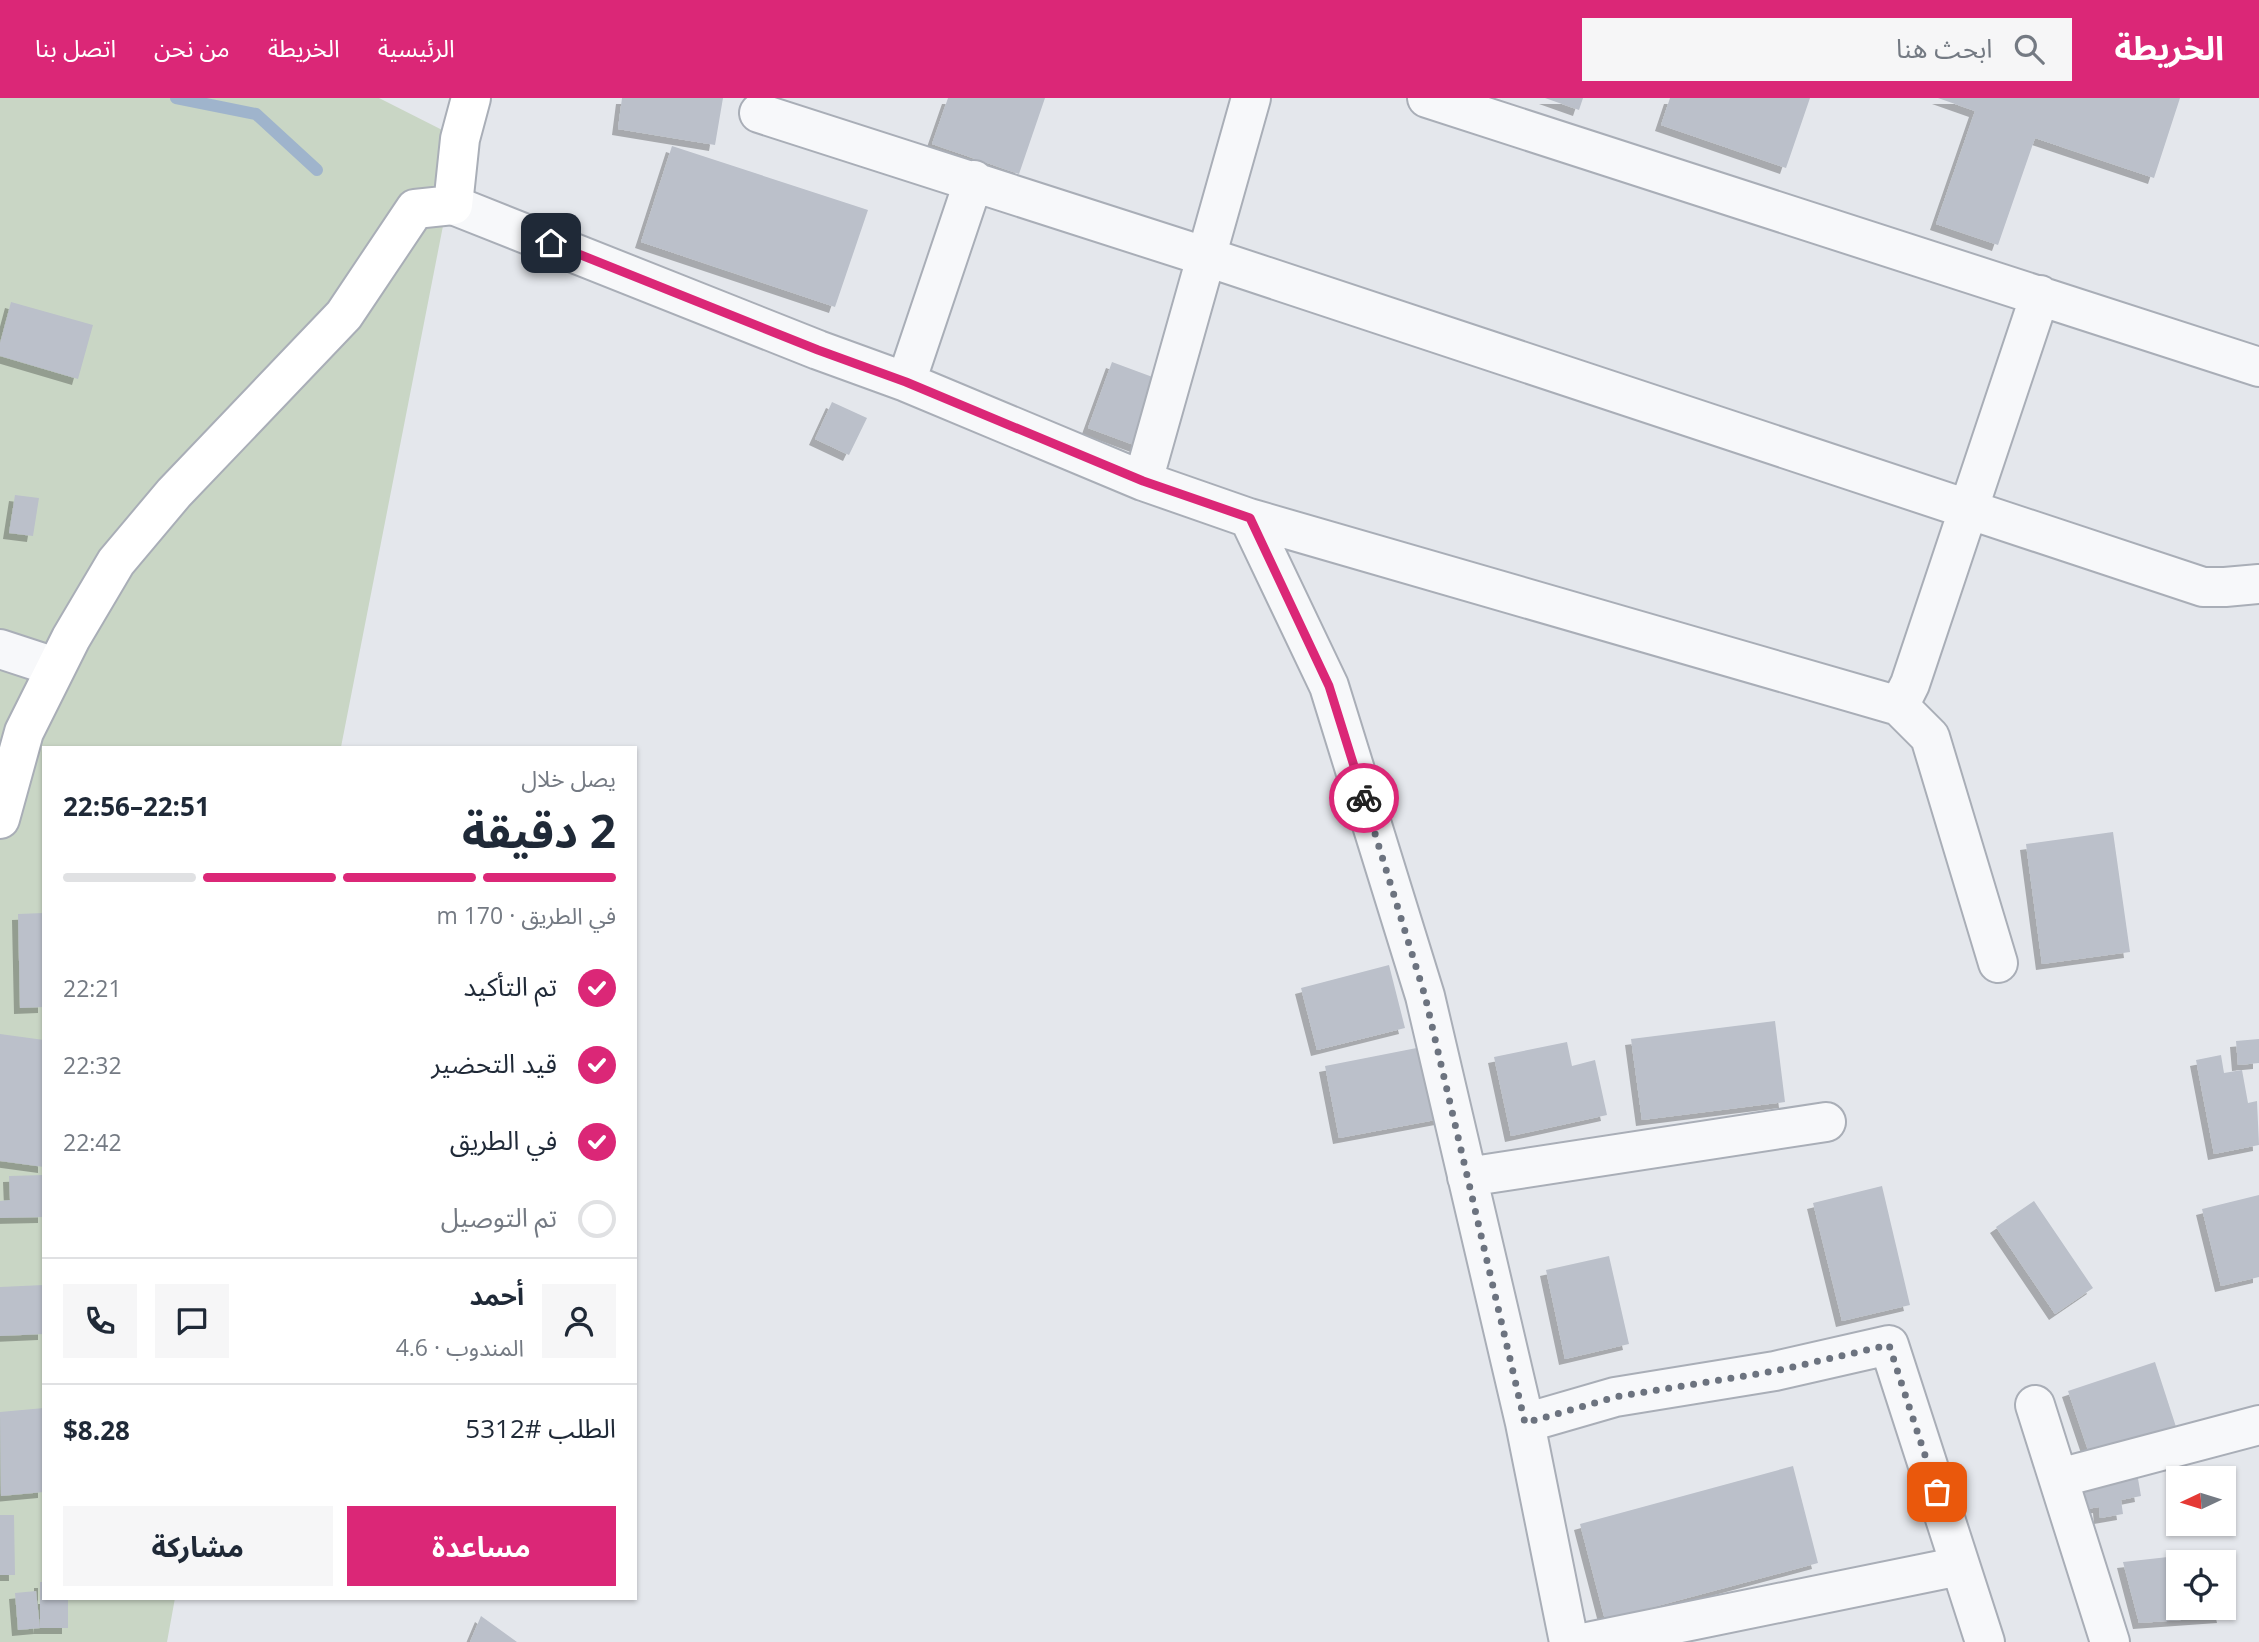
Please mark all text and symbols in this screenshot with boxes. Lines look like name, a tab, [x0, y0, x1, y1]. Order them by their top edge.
search box	[1582, 18, 2072, 81]
text: الخريطة	[2114, 25, 2224, 70]
text: ابحث هنا	[1896, 30, 1992, 66]
icon: search	[2010, 30, 2048, 68]
text: اتصل بنا	[35, 31, 116, 64]
text: من نحن	[154, 31, 230, 64]
text: الخريطة	[268, 31, 340, 64]
text: الرئيسية	[378, 31, 455, 64]
pin	[521, 213, 581, 273]
icon: home	[532, 224, 570, 262]
text: يصل خلال	[521, 762, 616, 794]
courier	[1329, 763, 1399, 833]
icon: bike	[1345, 779, 1383, 817]
text: 22:51–22:56	[63, 788, 210, 824]
text: 2 دقيقة	[462, 799, 616, 861]
text: في الطريق · 170 m	[436, 899, 616, 931]
text: تم التأكيد	[463, 968, 557, 1004]
icon: check	[578, 969, 616, 1007]
text: 22:21	[63, 972, 122, 1004]
text: قيد التحضير	[431, 1045, 557, 1081]
icon: check	[578, 1046, 616, 1084]
text: 22:32	[63, 1049, 122, 1081]
text: في الطريق	[450, 1122, 557, 1158]
icon: check	[578, 1123, 616, 1161]
text: 22:42	[63, 1126, 122, 1158]
text: تم التوصيل	[441, 1199, 557, 1235]
text: أحمد	[470, 1277, 524, 1313]
button: phone	[63, 1284, 137, 1358]
button: chat	[155, 1284, 229, 1358]
button: person	[542, 1284, 616, 1358]
text: المندوب · 4.6	[396, 1331, 524, 1363]
text: الطلب #5312	[465, 1410, 616, 1446]
text: $8.28	[63, 1412, 130, 1448]
pin	[1907, 1462, 1967, 1522]
north arrow	[2166, 1466, 2236, 1536]
map controls	[2166, 1466, 2236, 1620]
icon: bag	[1918, 1473, 1956, 1511]
button: مشاركة	[63, 1506, 333, 1586]
button: مساعدة	[347, 1506, 616, 1586]
button: locate	[2166, 1550, 2236, 1620]

